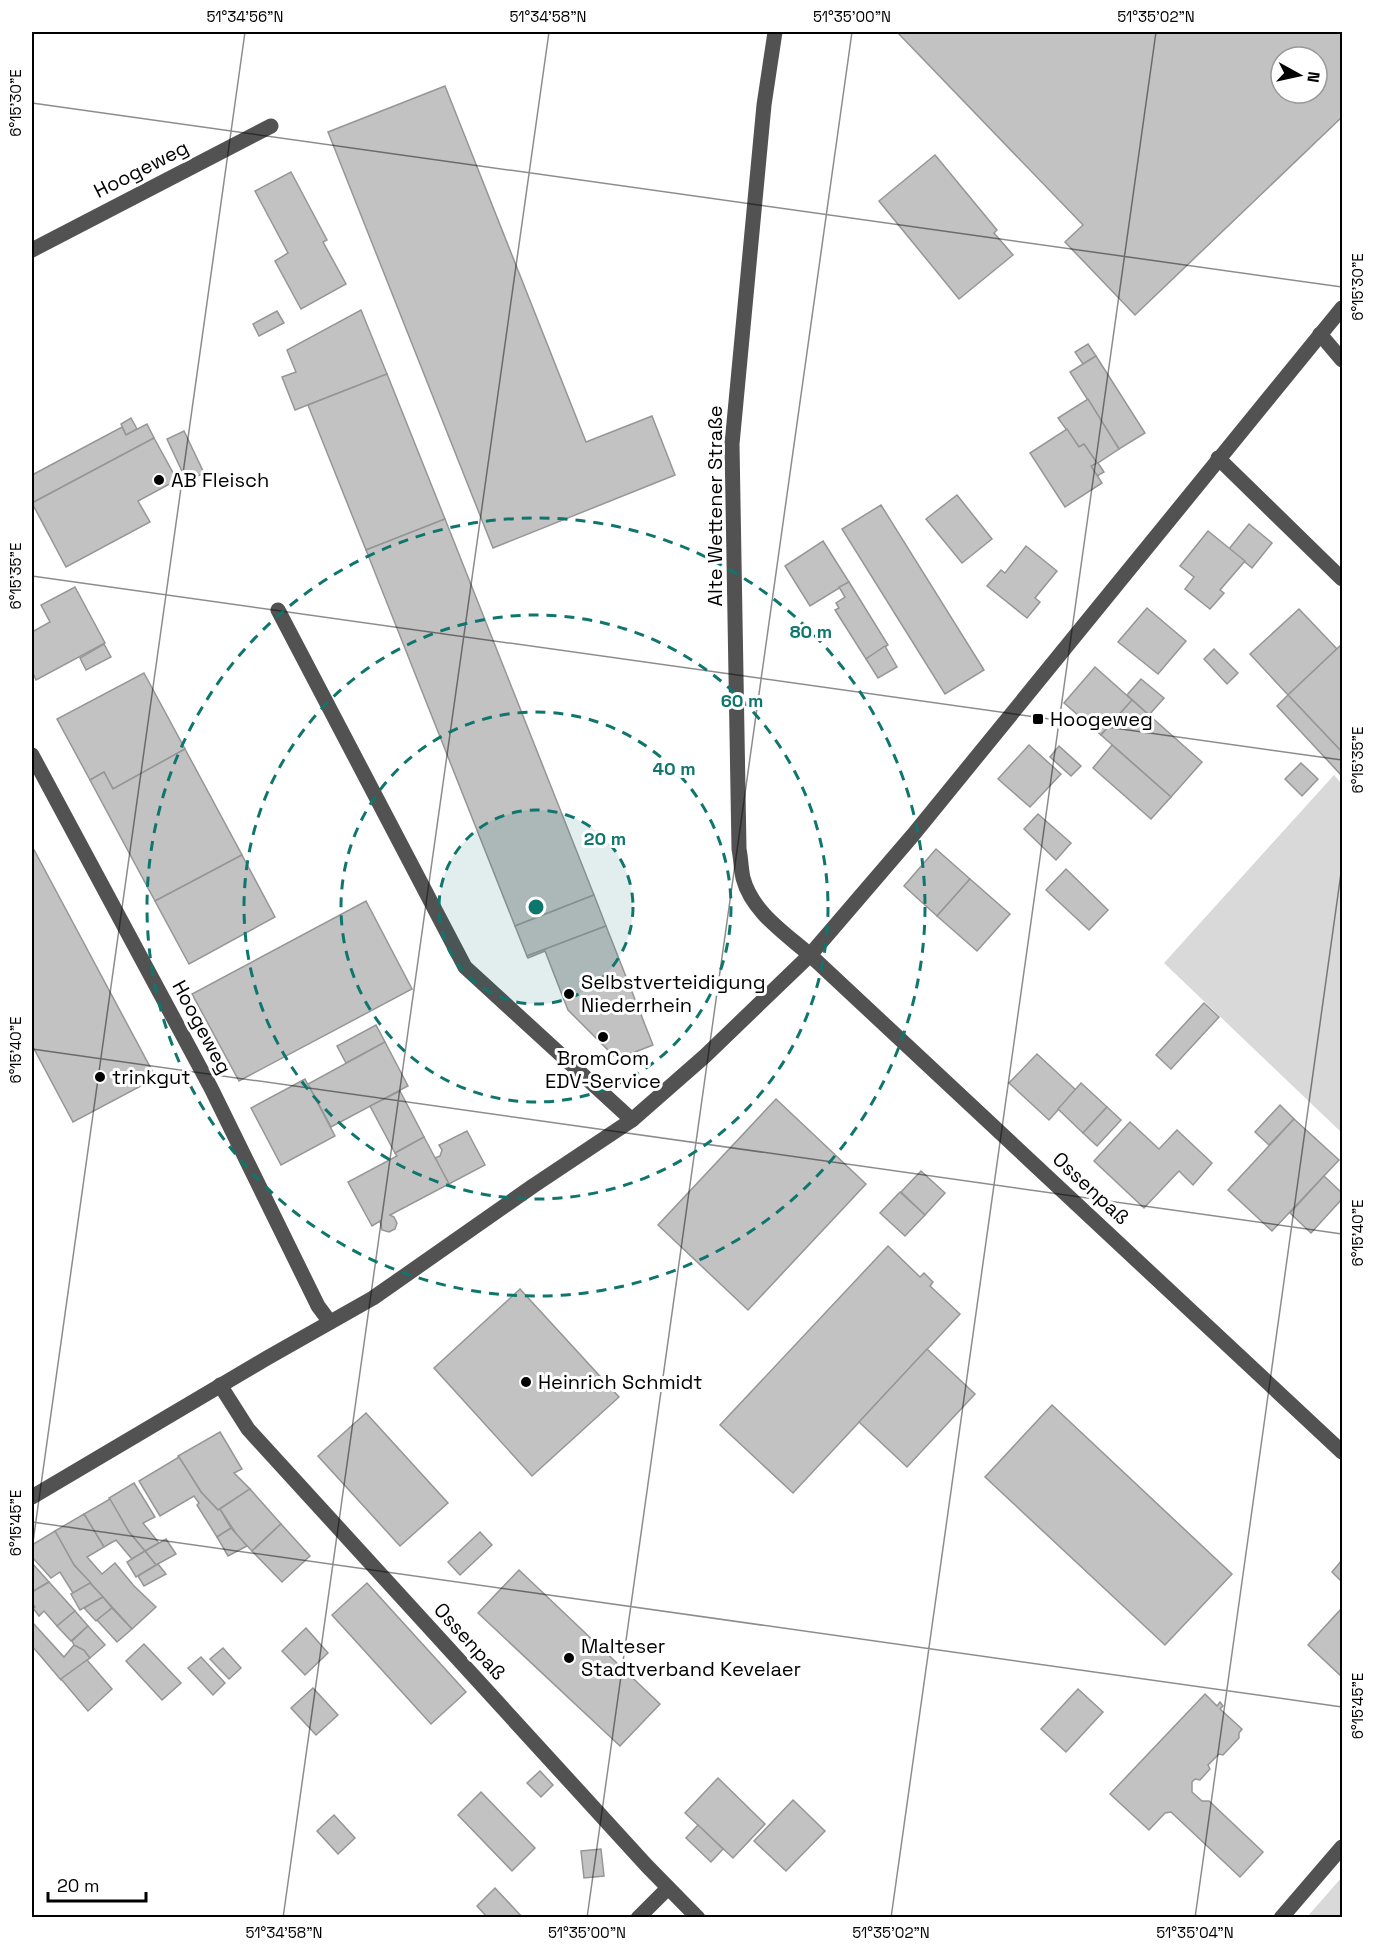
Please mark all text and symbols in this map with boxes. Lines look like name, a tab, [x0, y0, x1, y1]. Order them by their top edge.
text: 51°34'56"N	[207, 7, 283, 26]
text: 51°34'58"N	[509, 7, 587, 26]
text: 51°35'00"N	[813, 7, 891, 26]
text: 51°35'02"N	[1117, 7, 1195, 26]
north arrow	[1269, 45, 1329, 105]
text: 6°15'30"E	[6, 69, 25, 137]
text: N	[1302, 70, 1325, 84]
street label: Hoogeweg	[89, 134, 193, 204]
text: 6°15'30"E	[1348, 253, 1367, 321]
street label: Alte Wettener Straße	[702, 405, 728, 607]
place label: AB Fleisch	[171, 467, 269, 493]
marker: AB Fleisch	[152, 473, 166, 487]
text: 6°15'35"E	[6, 543, 25, 609]
text: 80 m	[790, 620, 832, 643]
text: 60 m	[721, 689, 763, 712]
place label: Hoogeweg	[1050, 706, 1153, 732]
marker: Hoogeweg	[1031, 712, 1045, 726]
text: 6°15'35"E	[1348, 727, 1367, 793]
text: 40 m	[652, 757, 696, 780]
text: 20 m	[584, 827, 626, 850]
centre of rings	[526, 897, 546, 917]
place label: Selbstverteidigung Niederrhein	[581, 969, 766, 1018]
street label: Hoogeweg	[166, 976, 238, 1078]
marker: Selbstverteidigung Niederrhein	[562, 987, 576, 1001]
text: 6°15'40"E	[6, 1016, 25, 1084]
marker: BromCom EDV-Service	[596, 1030, 610, 1044]
place label: BromCom EDV-Service	[545, 1045, 661, 1094]
place label: trinkgut	[112, 1064, 190, 1090]
marker: trinkgut	[93, 1070, 107, 1084]
street label: Ossenpaß	[1047, 1146, 1135, 1230]
text: 6°15'40"E	[1348, 1199, 1367, 1267]
place label: Heinrich Schmidt	[538, 1369, 703, 1395]
marker: Heinrich Schmidt	[519, 1375, 533, 1389]
text: 6°15'45"E	[6, 1490, 25, 1556]
street label: Ossenpaß	[428, 1597, 512, 1685]
place label: Malteser Stadtverband Kevelaer	[581, 1633, 801, 1682]
marker: Malteser Stadtverband Kevelaer	[562, 1651, 576, 1665]
text: 6°15'45"E	[1348, 1673, 1367, 1739]
scale bar	[48, 1865, 146, 1903]
text: 20 m	[57, 1874, 100, 1897]
text: 51°34'58"N	[245, 1923, 323, 1942]
text: 51°35'00"N	[548, 1923, 626, 1942]
text: 51°35'02"N	[852, 1923, 930, 1942]
text: 51°35'04"N	[1156, 1923, 1234, 1942]

